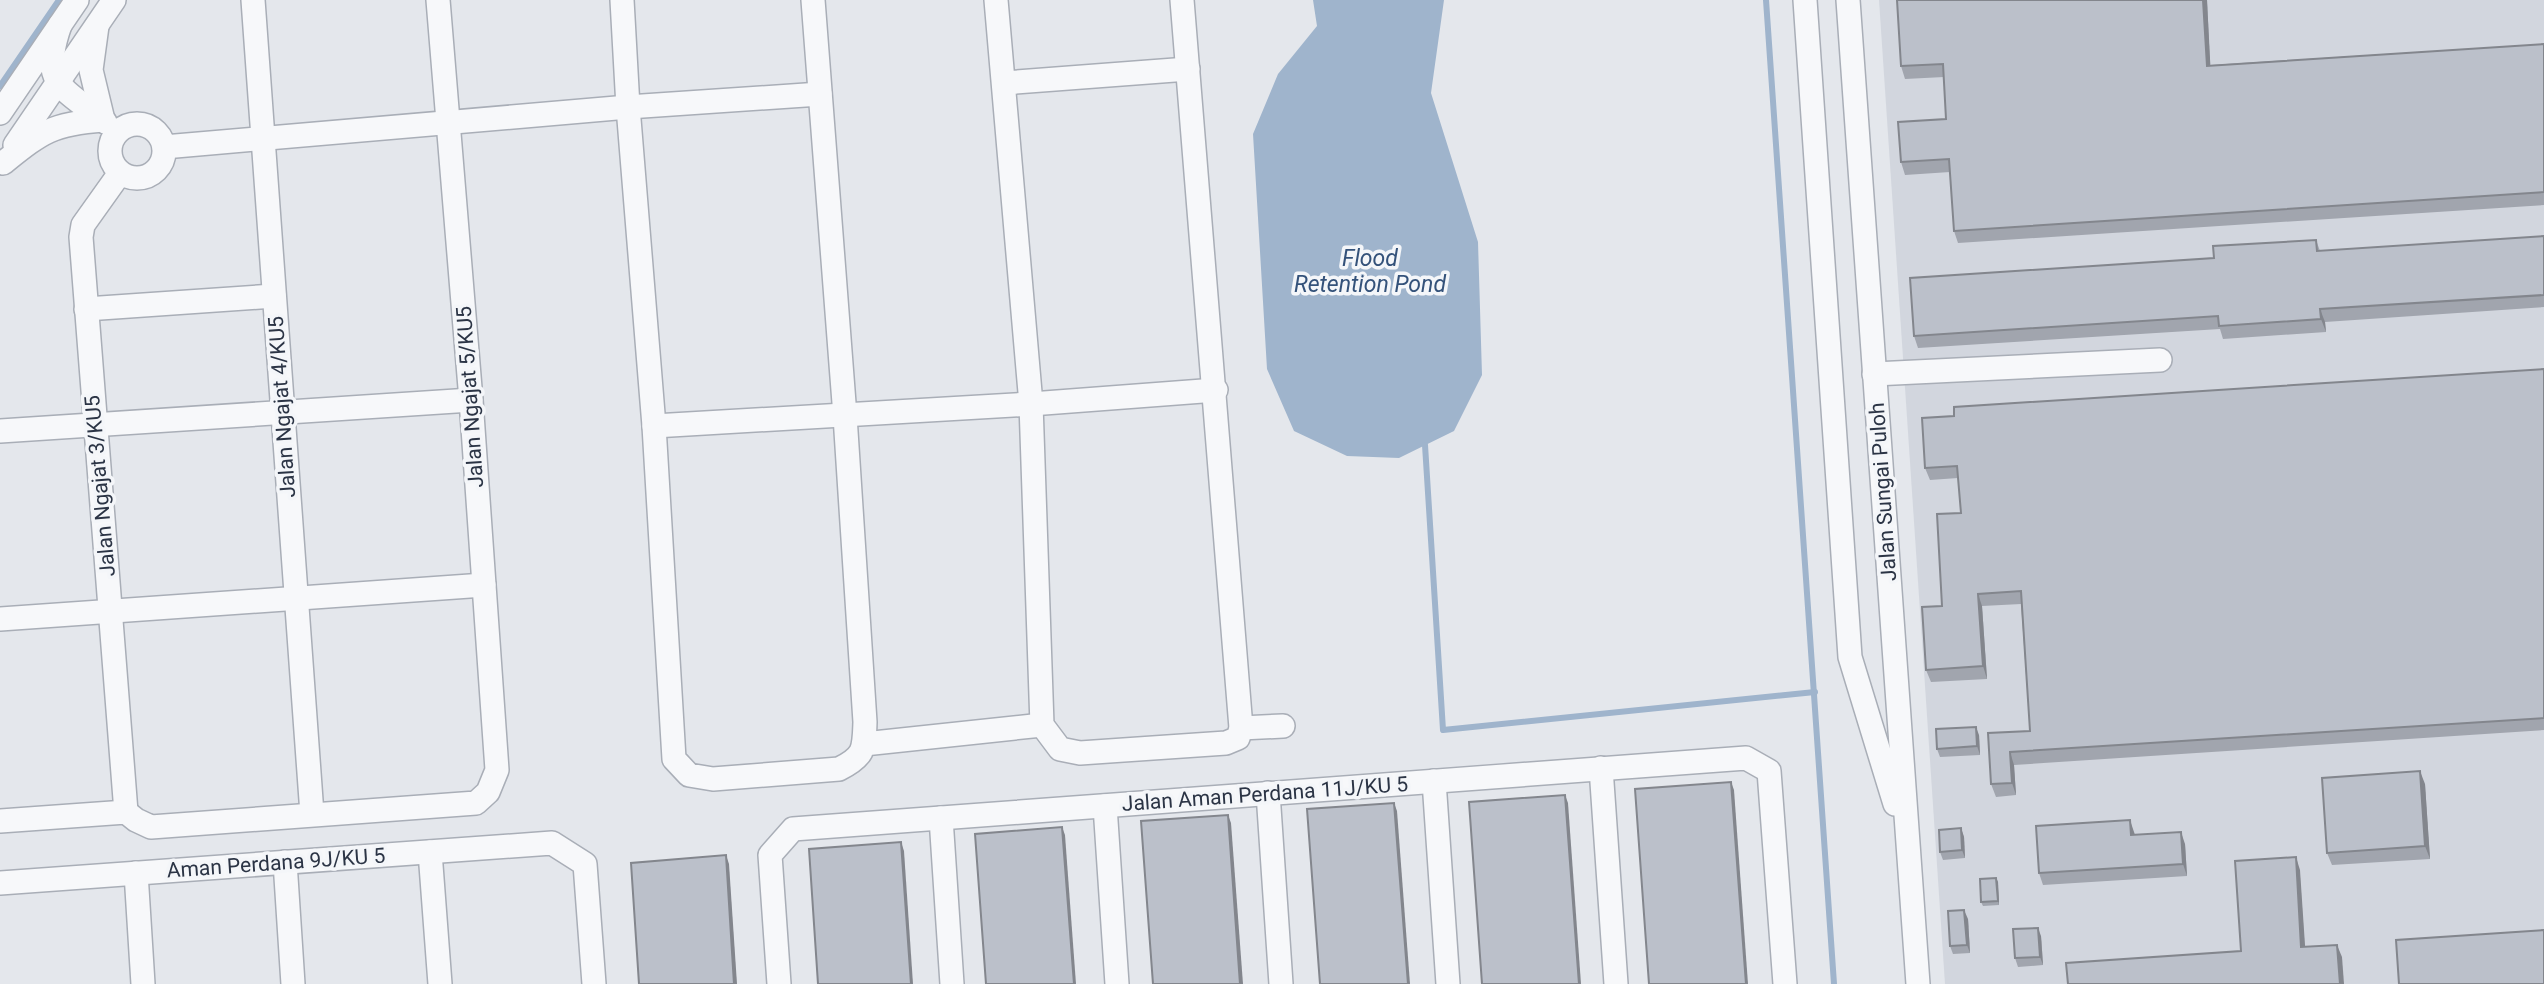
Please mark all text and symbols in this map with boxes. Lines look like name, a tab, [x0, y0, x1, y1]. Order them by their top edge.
water label: Flood Retention Pond	[1294, 245, 1446, 298]
street label: Jalan Ngajat 5/KU5	[452, 305, 488, 489]
street label: Jalan Ngajat 4/KU5	[264, 315, 300, 499]
street label: Jalan Ngajat 3/KU5	[80, 394, 120, 578]
street label: Jalan Sungai Puloh	[1865, 402, 1901, 582]
street label: Jalan Aman Perdana 11J/KU 5	[1121, 772, 1409, 816]
street label: Aman Perdana 9J/KU 5	[166, 843, 386, 883]

